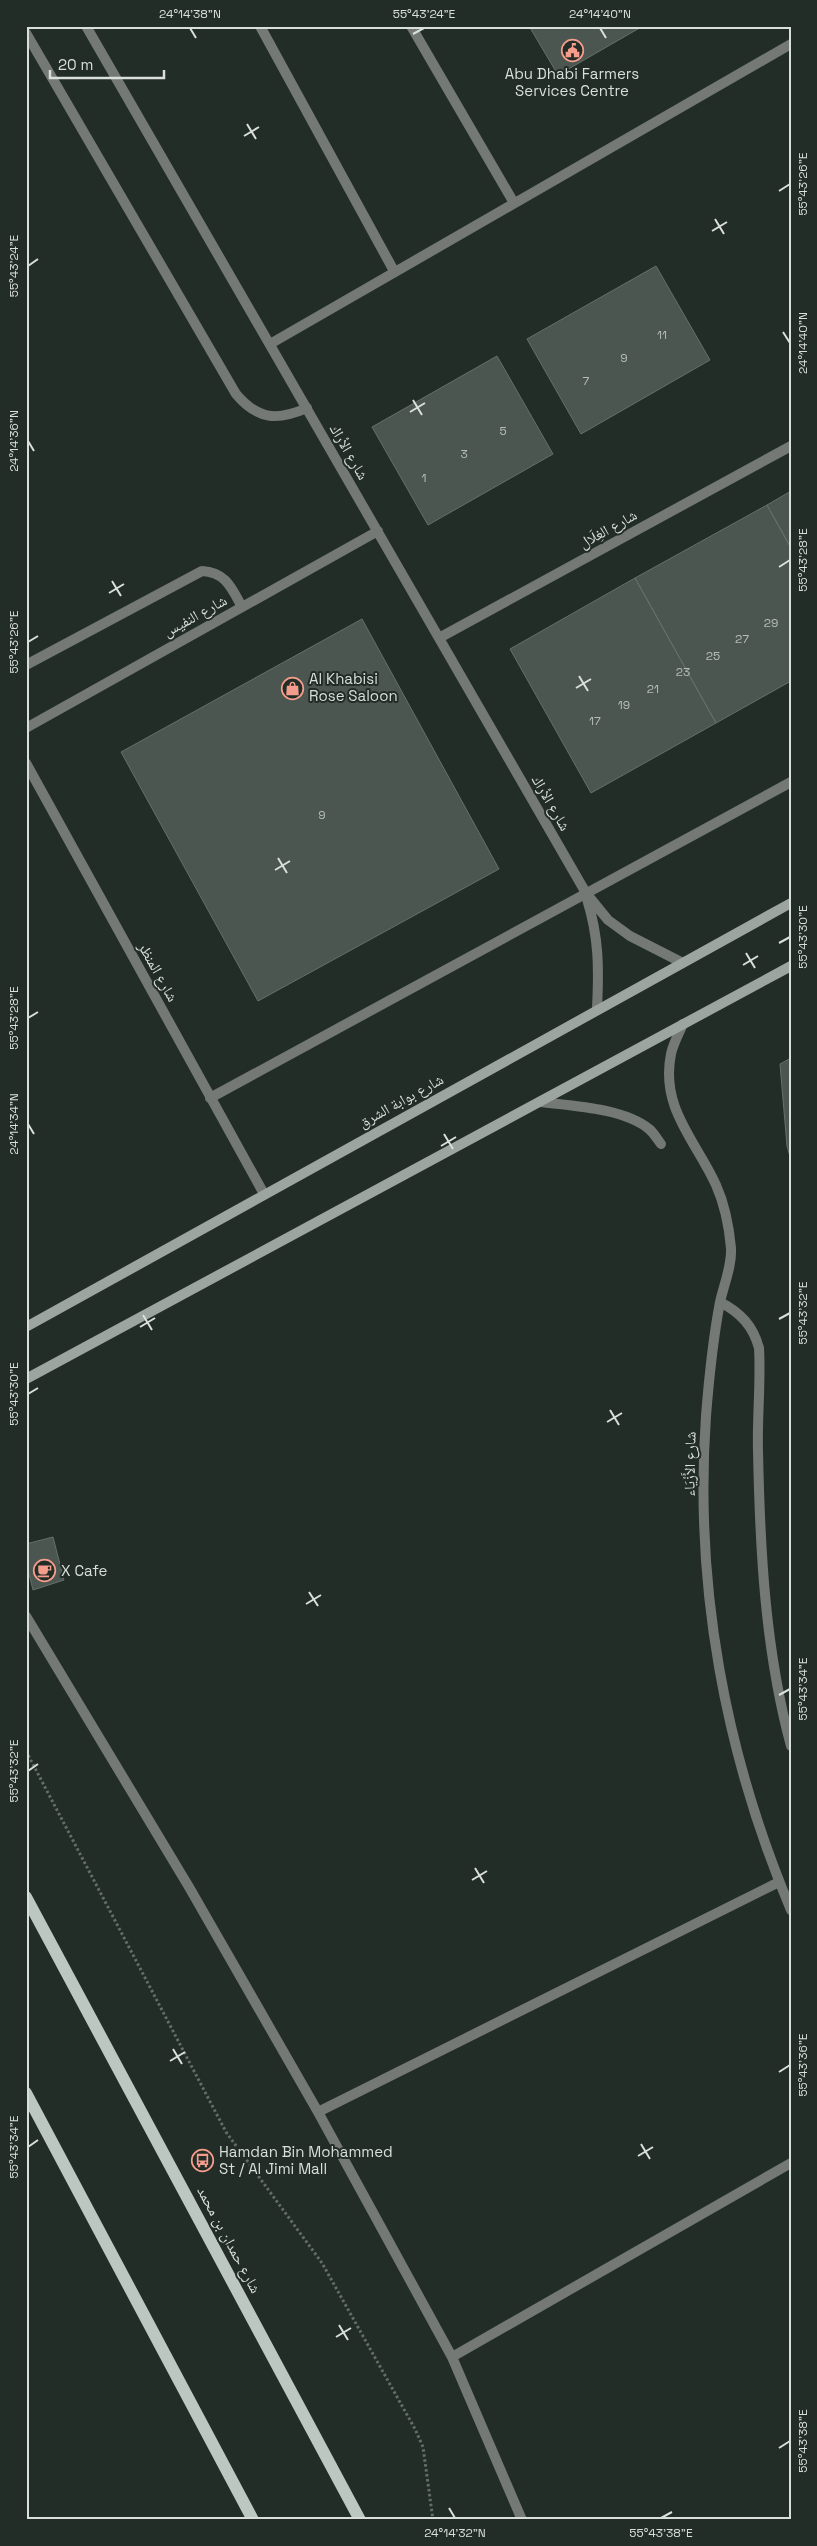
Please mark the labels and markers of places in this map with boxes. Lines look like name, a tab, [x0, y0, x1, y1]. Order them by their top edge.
public building icon: Abu Dhabi Farmers Services Centre	[560, 39, 584, 63]
place label: Abu Dhabi Farmers Services Centre	[505, 64, 639, 100]
place label: Al Khabisi Rose Saloon	[309, 669, 398, 705]
shop icon: Al Khabisi Rose Saloon	[281, 676, 305, 700]
cafe icon: X Cafe	[33, 1559, 57, 1583]
place label: X Cafe	[61, 1561, 107, 1580]
place label: Hamdan Bin Mohammed St / Al Jimi Mall	[219, 2142, 393, 2178]
bus stop icon: Hamdan Bin Mohammed St / Al Jimi Mall	[191, 2149, 215, 2173]

